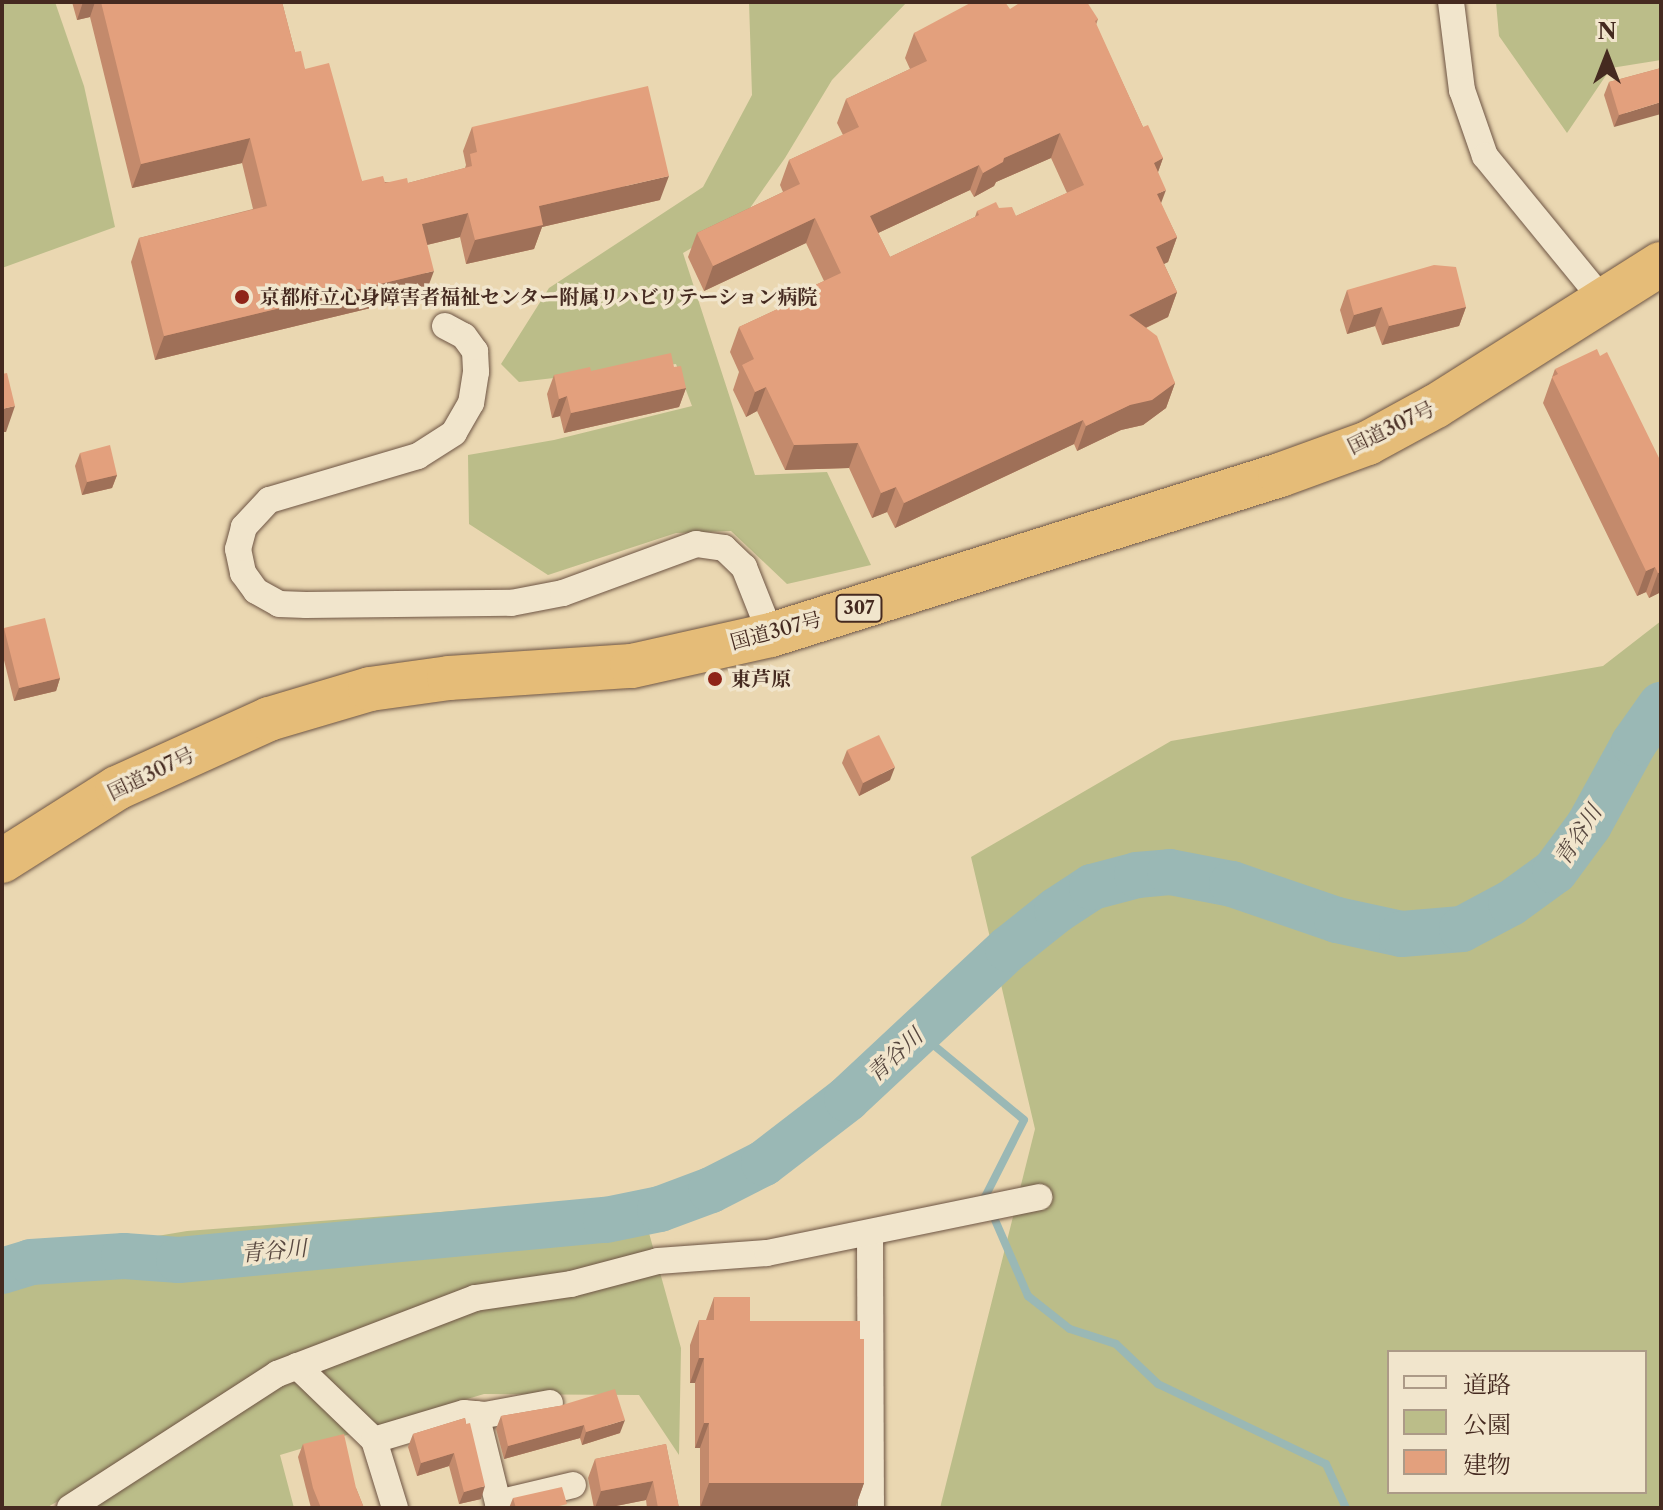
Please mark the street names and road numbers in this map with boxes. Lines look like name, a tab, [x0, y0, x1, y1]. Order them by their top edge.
street label: 国道307号	[1344, 397, 1438, 459]
road number: 307	[835, 594, 883, 622]
street label: 国道307号	[728, 607, 824, 655]
street label: 国道307号	[104, 743, 198, 805]

